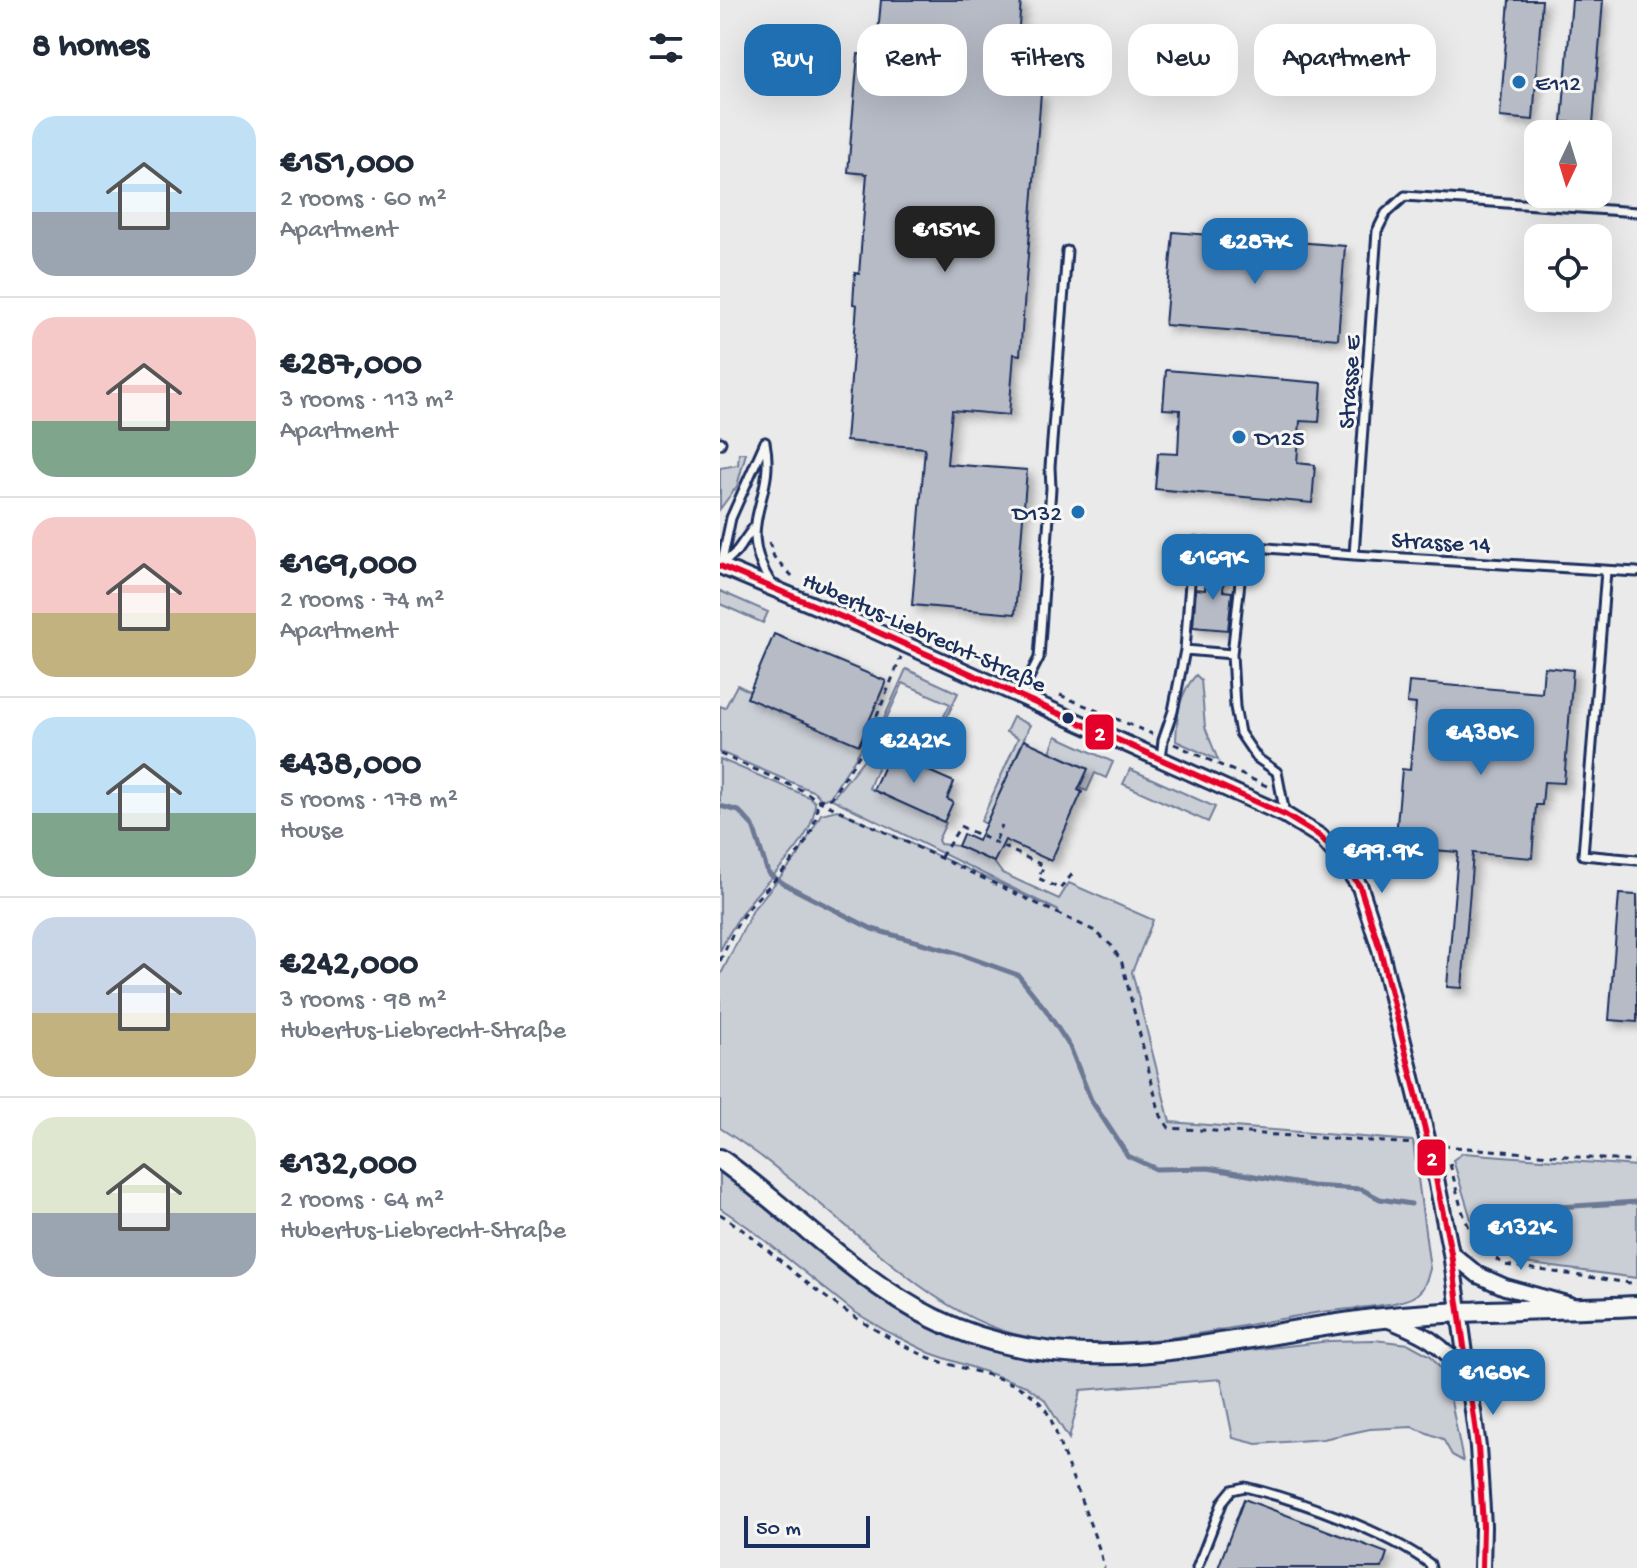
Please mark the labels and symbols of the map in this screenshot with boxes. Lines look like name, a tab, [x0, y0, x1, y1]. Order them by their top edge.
place label: E112	[1535, 71, 1581, 100]
marker: E112	[1510, 73, 1528, 91]
north arrow	[1524, 120, 1612, 208]
pin: €151K	[889, 206, 1001, 274]
pin: €287K	[1199, 218, 1311, 286]
street label: Strasse E	[1334, 334, 1369, 430]
place label: D125	[1253, 426, 1305, 455]
marker: D125	[1230, 428, 1248, 446]
place label: D132	[1010, 501, 1062, 530]
marker: D132	[1069, 503, 1087, 521]
street label: Strasse 14	[1390, 527, 1492, 562]
pin: €169K	[1157, 534, 1269, 602]
street label: Hubertus-Liebrecht-Straße	[797, 567, 1051, 701]
pin: €438K	[1425, 709, 1537, 777]
unlabelled marker	[1060, 710, 1076, 726]
line badge: 2	[1084, 713, 1115, 751]
pin: €242K	[858, 717, 970, 785]
text: 2	[1095, 723, 1106, 749]
pin: €99.9K	[1317, 827, 1447, 895]
line badge: 2	[1416, 1138, 1447, 1177]
text: 2	[1427, 1148, 1438, 1174]
pin: €132K	[1465, 1204, 1577, 1272]
pin: €168K	[1437, 1349, 1549, 1417]
scale bar	[744, 1512, 870, 1548]

